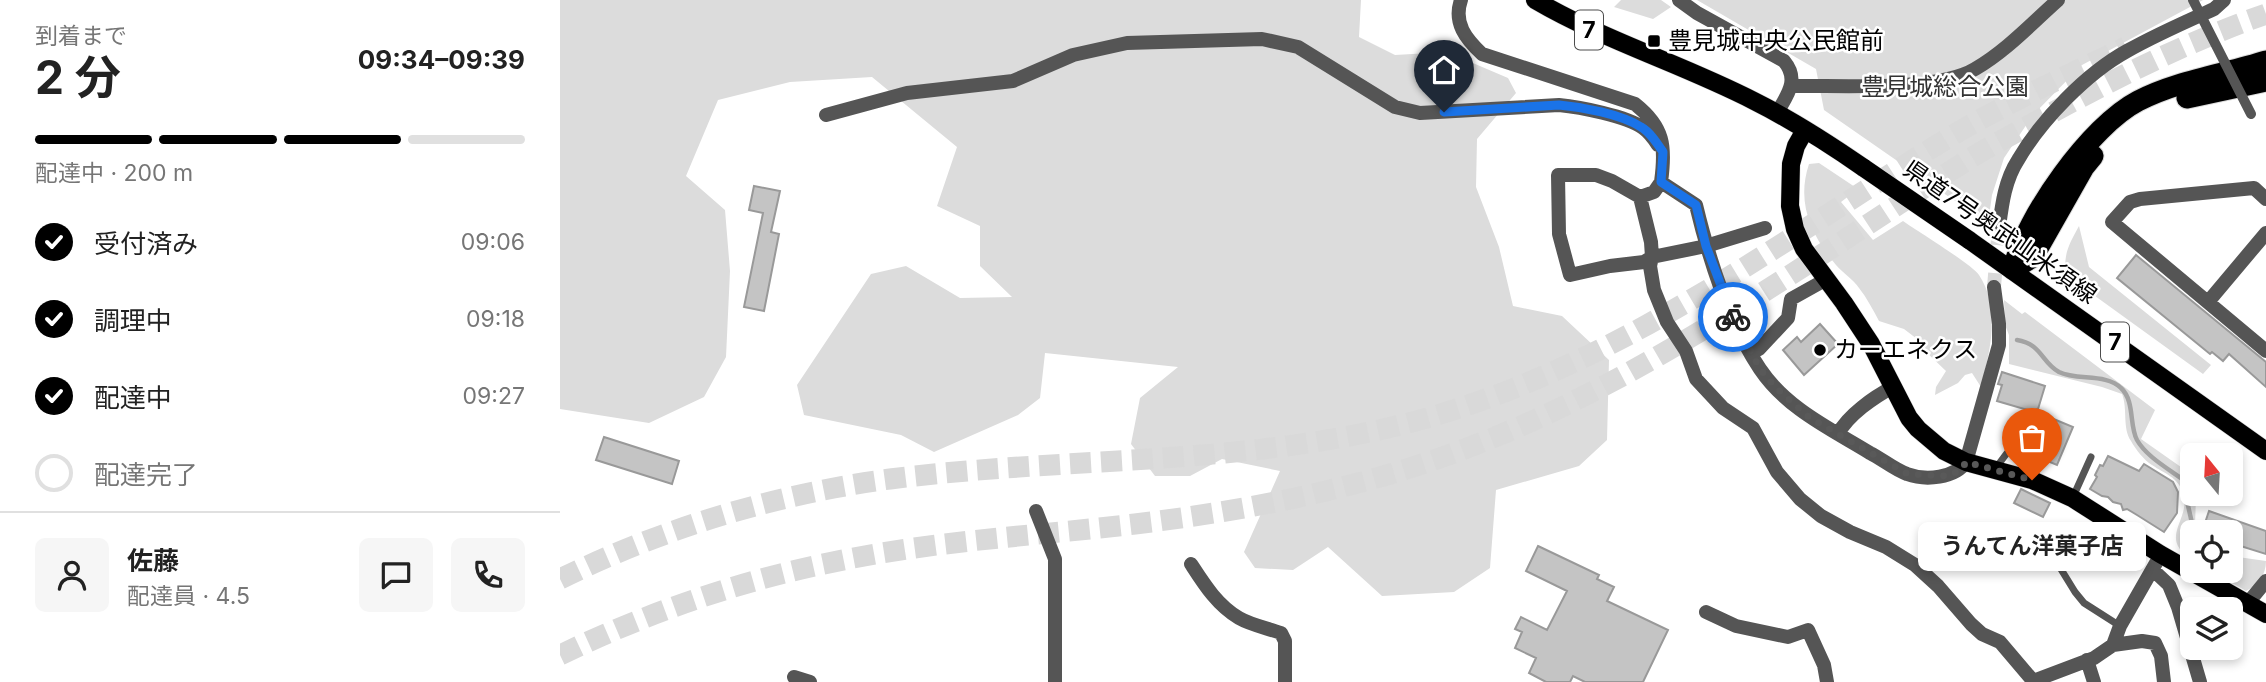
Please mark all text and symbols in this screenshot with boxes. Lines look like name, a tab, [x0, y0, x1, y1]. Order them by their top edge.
road number: 7	[1575, 10, 1603, 50]
text: 到着まで	[35, 22, 127, 50]
place label: 豊見城中央公民館前	[1668, 26, 1884, 55]
marker: 豊見城中央公民館前	[1646, 33, 1662, 49]
pin	[1414, 40, 1474, 112]
text: 09:34–09:39	[358, 44, 525, 75]
text: 2 分	[35, 49, 121, 105]
icon: home	[1425, 51, 1463, 89]
park label: 豊見城総合公園	[1861, 72, 2029, 101]
street label: 県道7号奥武山米須線	[1898, 154, 2103, 309]
text: 配達中 · 200 m	[35, 159, 193, 187]
icon: check	[35, 223, 73, 261]
text: 受付済み	[94, 228, 198, 259]
text: 09:06	[461, 228, 525, 256]
courier	[1698, 282, 1768, 352]
icon: bike	[1714, 298, 1752, 336]
icon: check	[35, 300, 73, 338]
text: 調理中	[94, 305, 172, 336]
text: 09:18	[466, 305, 525, 333]
road number: 7	[2101, 322, 2129, 362]
place label: カーエネクス	[1834, 335, 1977, 364]
marker: カーエネクス	[1812, 342, 1828, 358]
icon: check	[35, 377, 73, 415]
text: 配達中	[94, 382, 172, 413]
text: 09:27	[463, 382, 525, 410]
pin	[2002, 408, 2062, 480]
icon: bag	[2013, 419, 2051, 457]
north arrow	[2180, 443, 2244, 506]
map controls	[2180, 443, 2243, 660]
text: 配達完了	[94, 459, 198, 490]
button: locate	[2180, 520, 2243, 583]
callout: うんてん洋菓子店	[1918, 522, 2146, 571]
text: うんてん洋菓子店	[1941, 532, 2123, 560]
button: person	[35, 538, 109, 612]
button: chat	[359, 538, 433, 612]
button: phone	[451, 538, 525, 612]
text: 佐藤	[127, 545, 179, 576]
text: 配達員 · 4.5	[127, 582, 250, 610]
button: layers	[2180, 597, 2243, 660]

